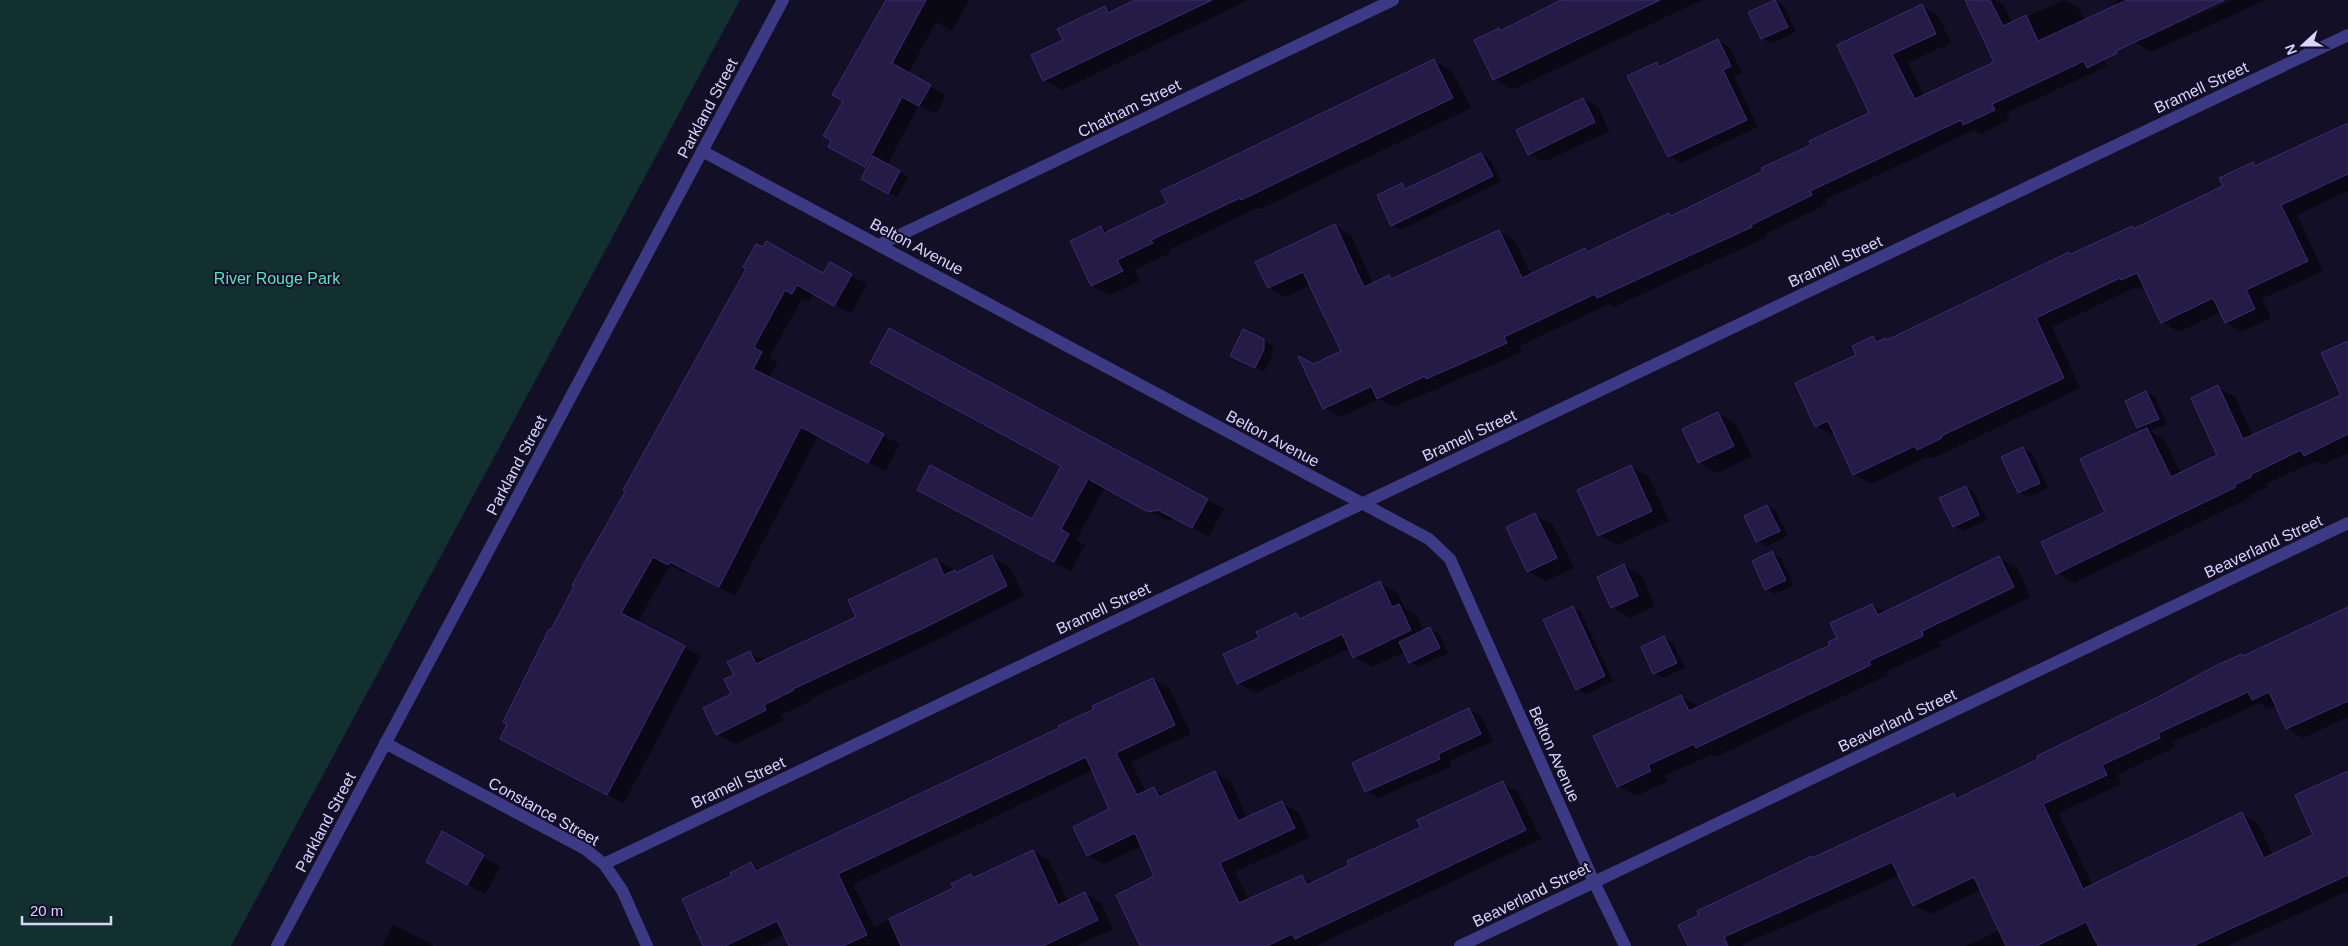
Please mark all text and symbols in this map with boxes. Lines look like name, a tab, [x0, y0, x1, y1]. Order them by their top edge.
north arrow	[2278, 20, 2328, 70]
text: N	[2282, 42, 2300, 57]
street label: Parkland Street	[674, 55, 741, 161]
street label: Bramell Street	[2152, 58, 2251, 117]
street label: Chatham Street	[1075, 76, 1184, 141]
street label: Belton Avenue	[867, 215, 966, 278]
street label: Bramell Street	[1786, 232, 1885, 291]
park label: River Rouge Park	[214, 270, 341, 287]
street label: Bramell Street	[1420, 406, 1519, 465]
street label: Belton Avenue	[1223, 407, 1322, 470]
street label: Parkland Street	[483, 412, 550, 518]
street label: Beaverland Street	[2202, 511, 2325, 581]
street label: Bramell Street	[1054, 579, 1153, 638]
street label: Beaverland Street	[1836, 685, 1959, 755]
street label: Belton Avenue	[1526, 704, 1583, 805]
street label: Bramell Street	[689, 753, 788, 812]
street label: Parkland Street	[292, 769, 359, 875]
street label: Constance Street	[486, 774, 602, 849]
street label: Beaverland Street	[1470, 858, 1593, 930]
scale bar	[22, 894, 111, 926]
text: 20 m	[30, 902, 63, 919]

